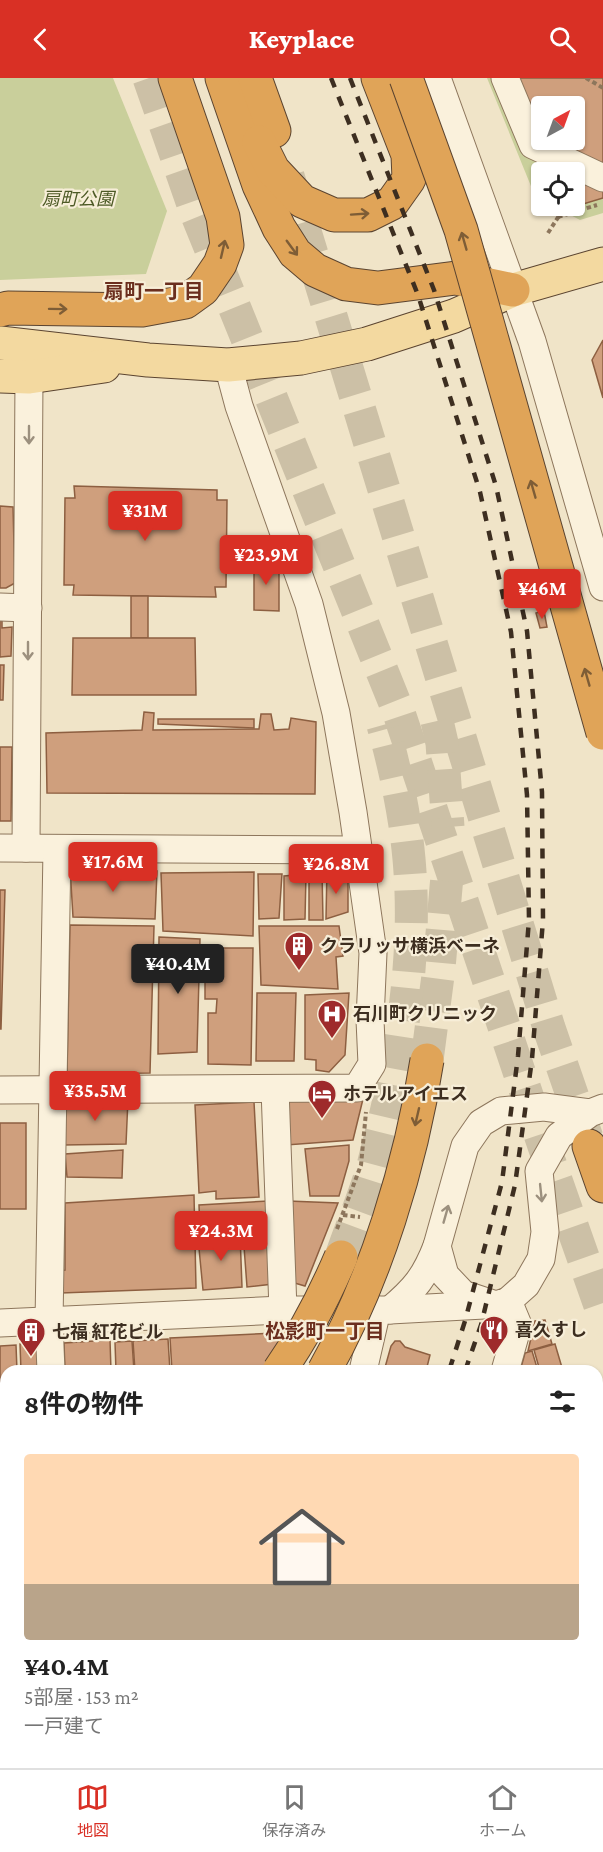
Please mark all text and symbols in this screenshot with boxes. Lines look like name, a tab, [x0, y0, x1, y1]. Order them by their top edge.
icon: back	[24, 23, 57, 56]
icon: search	[546, 23, 579, 56]
text: Keyplace	[249, 24, 354, 54]
north arrow	[531, 96, 585, 150]
map controls	[531, 96, 585, 216]
button: locate	[531, 162, 585, 216]
park label: 扇町公園	[42, 189, 117, 209]
one-way arrow	[350, 208, 369, 219]
one-way arrow	[457, 232, 469, 251]
one-way arrow	[286, 239, 298, 255]
one-way arrow	[219, 240, 230, 259]
district label: 扇町一丁目	[104, 280, 204, 302]
one-way arrow	[48, 303, 68, 315]
one-way arrow	[23, 425, 35, 445]
one-way arrow	[527, 480, 538, 499]
pin: ¥31M	[109, 491, 181, 542]
text: ¥31M	[122, 499, 168, 521]
pin: ¥23.9M	[217, 535, 315, 586]
text: ¥23.9M	[234, 543, 298, 565]
pin: ¥46M	[506, 569, 578, 620]
text: ¥46M	[518, 577, 566, 599]
one-way arrow	[22, 641, 34, 661]
one-way arrow	[581, 668, 592, 687]
pin: ¥17.6M	[64, 842, 162, 893]
pin: ¥26.8M	[287, 844, 385, 895]
text: ¥17.6M	[82, 850, 144, 872]
text: ¥26.8M	[303, 852, 369, 874]
building icon: クラリッサ横浜ベーネ	[283, 930, 315, 972]
place label: クラリッサ横浜ベーネ	[320, 936, 500, 956]
pin: ¥40.4M	[129, 944, 227, 995]
text: ¥40.4M	[145, 952, 211, 974]
hospital icon: 石川町クリニック	[316, 998, 348, 1040]
place label: 石川町クリニック	[353, 1004, 497, 1024]
pin: ¥35.5M	[46, 1071, 144, 1122]
hotel icon: ホテルアイエス	[306, 1078, 338, 1120]
text: ¥35.5M	[63, 1079, 127, 1101]
place label: ホテルアイエス	[343, 1084, 468, 1104]
one-way arrow	[410, 1107, 422, 1126]
one-way arrow	[536, 1182, 547, 1202]
one-way arrow	[441, 1205, 452, 1224]
pin: ¥24.3M	[172, 1211, 270, 1262]
text: ¥24.3M	[189, 1219, 253, 1241]
restaurant icon: 喜久すし	[478, 1314, 510, 1356]
building icon: 七福 紅花ビル	[15, 1316, 47, 1358]
district label: 松影町一丁目	[265, 1320, 385, 1342]
place label: 喜久すし	[515, 1320, 587, 1340]
place label: 七福 紅花ビル	[52, 1322, 163, 1342]
icon: filters	[546, 1385, 579, 1418]
text: 8件の物件	[24, 1390, 143, 1419]
icon: home	[248, 1493, 356, 1601]
text: ¥40.4M	[24, 1652, 109, 1681]
text: 5部屋 · 153 m²	[24, 1686, 139, 1708]
text: 一戸建て	[24, 1715, 104, 1737]
tab: 地図	[76, 1781, 109, 1841]
tab: 保存済み	[262, 1781, 326, 1841]
tab: ホーム	[479, 1781, 527, 1841]

